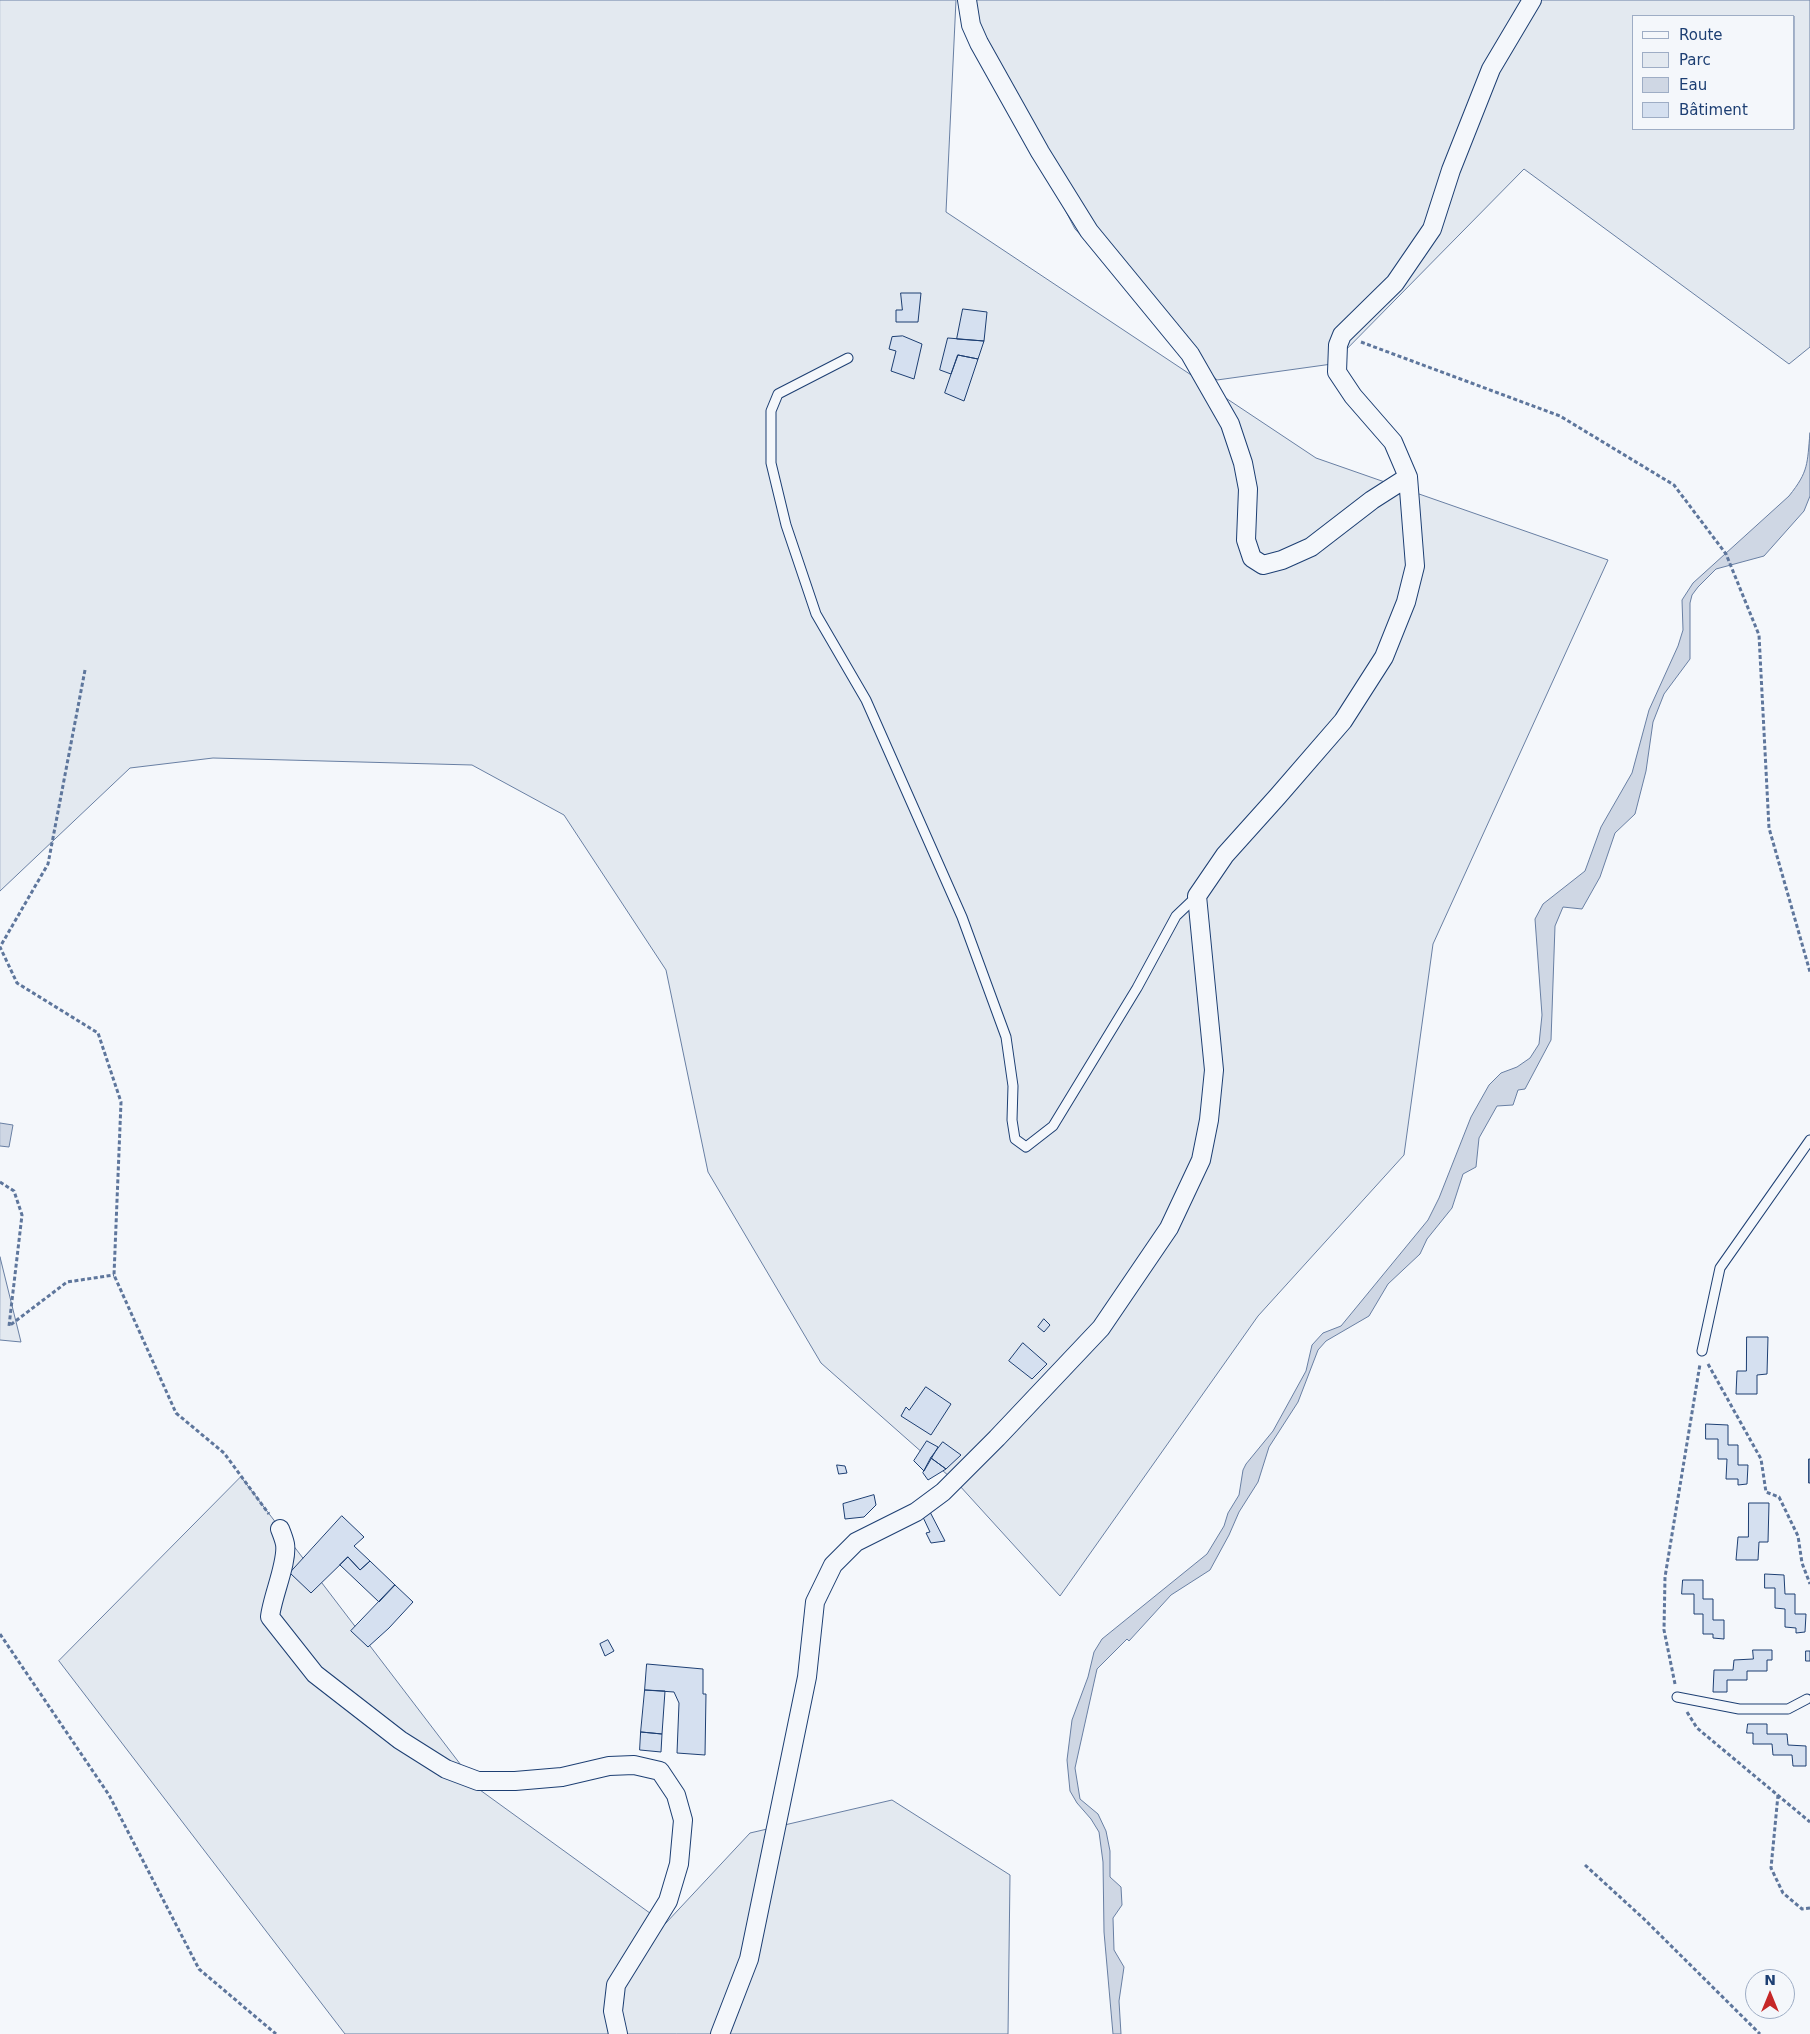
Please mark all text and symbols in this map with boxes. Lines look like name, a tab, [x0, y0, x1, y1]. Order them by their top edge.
legend	[1632, 15, 1795, 130]
text: Route	[1679, 26, 1723, 44]
text: Parc	[1679, 51, 1711, 69]
text: Eau	[1679, 76, 1707, 94]
text: Bâtiment	[1679, 101, 1748, 119]
north arrow	[1745, 1969, 1795, 2019]
text: N	[1764, 1972, 1776, 1988]

